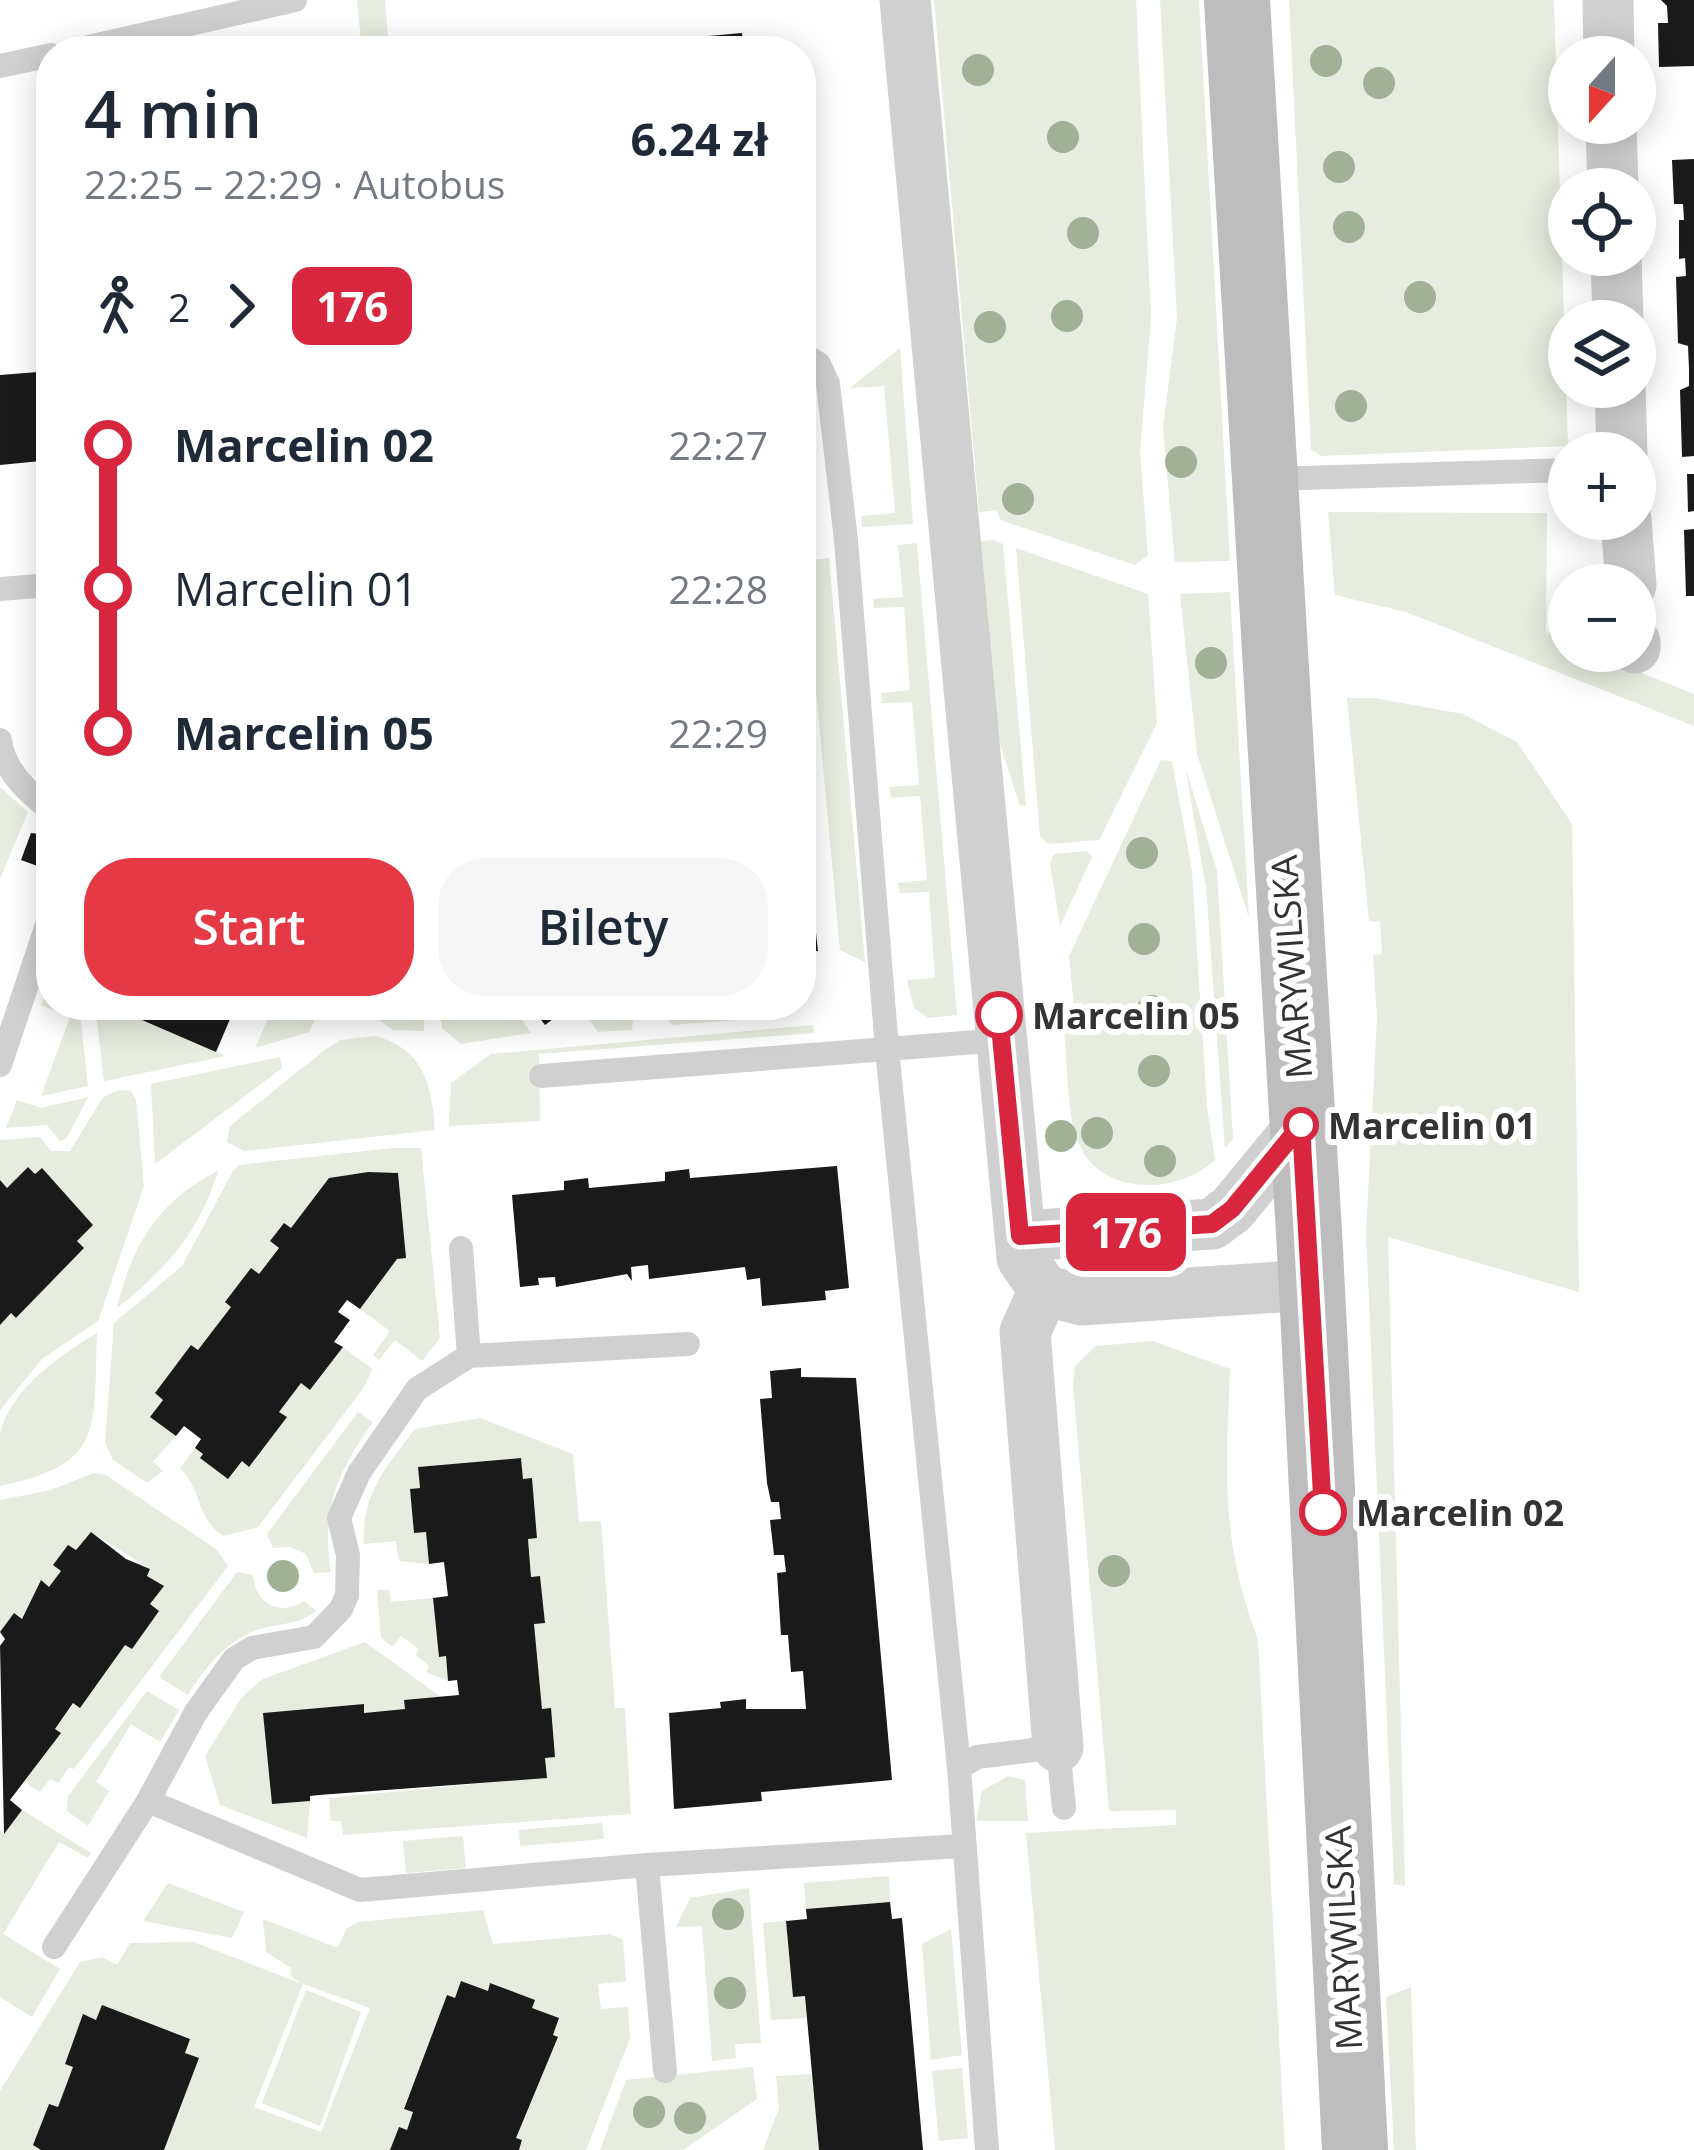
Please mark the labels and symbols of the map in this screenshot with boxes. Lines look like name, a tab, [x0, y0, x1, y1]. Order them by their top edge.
north arrow	[1548, 36, 1656, 144]
street label: MARYWILSKA	[1259, 853, 1323, 1080]
place label: Marcelin 05	[1032, 991, 1240, 1040]
marker: Marcelin 05	[977, 993, 1021, 1037]
place label: Marcelin 01	[1328, 1101, 1536, 1150]
marker: Marcelin 01	[1285, 1109, 1317, 1141]
line badge: 176	[1057, 1193, 1195, 1271]
place label: Marcelin 02	[1356, 1488, 1564, 1537]
marker: Marcelin 02	[1301, 1490, 1345, 1534]
street label: MARYWILSKA	[1313, 1825, 1373, 2051]

